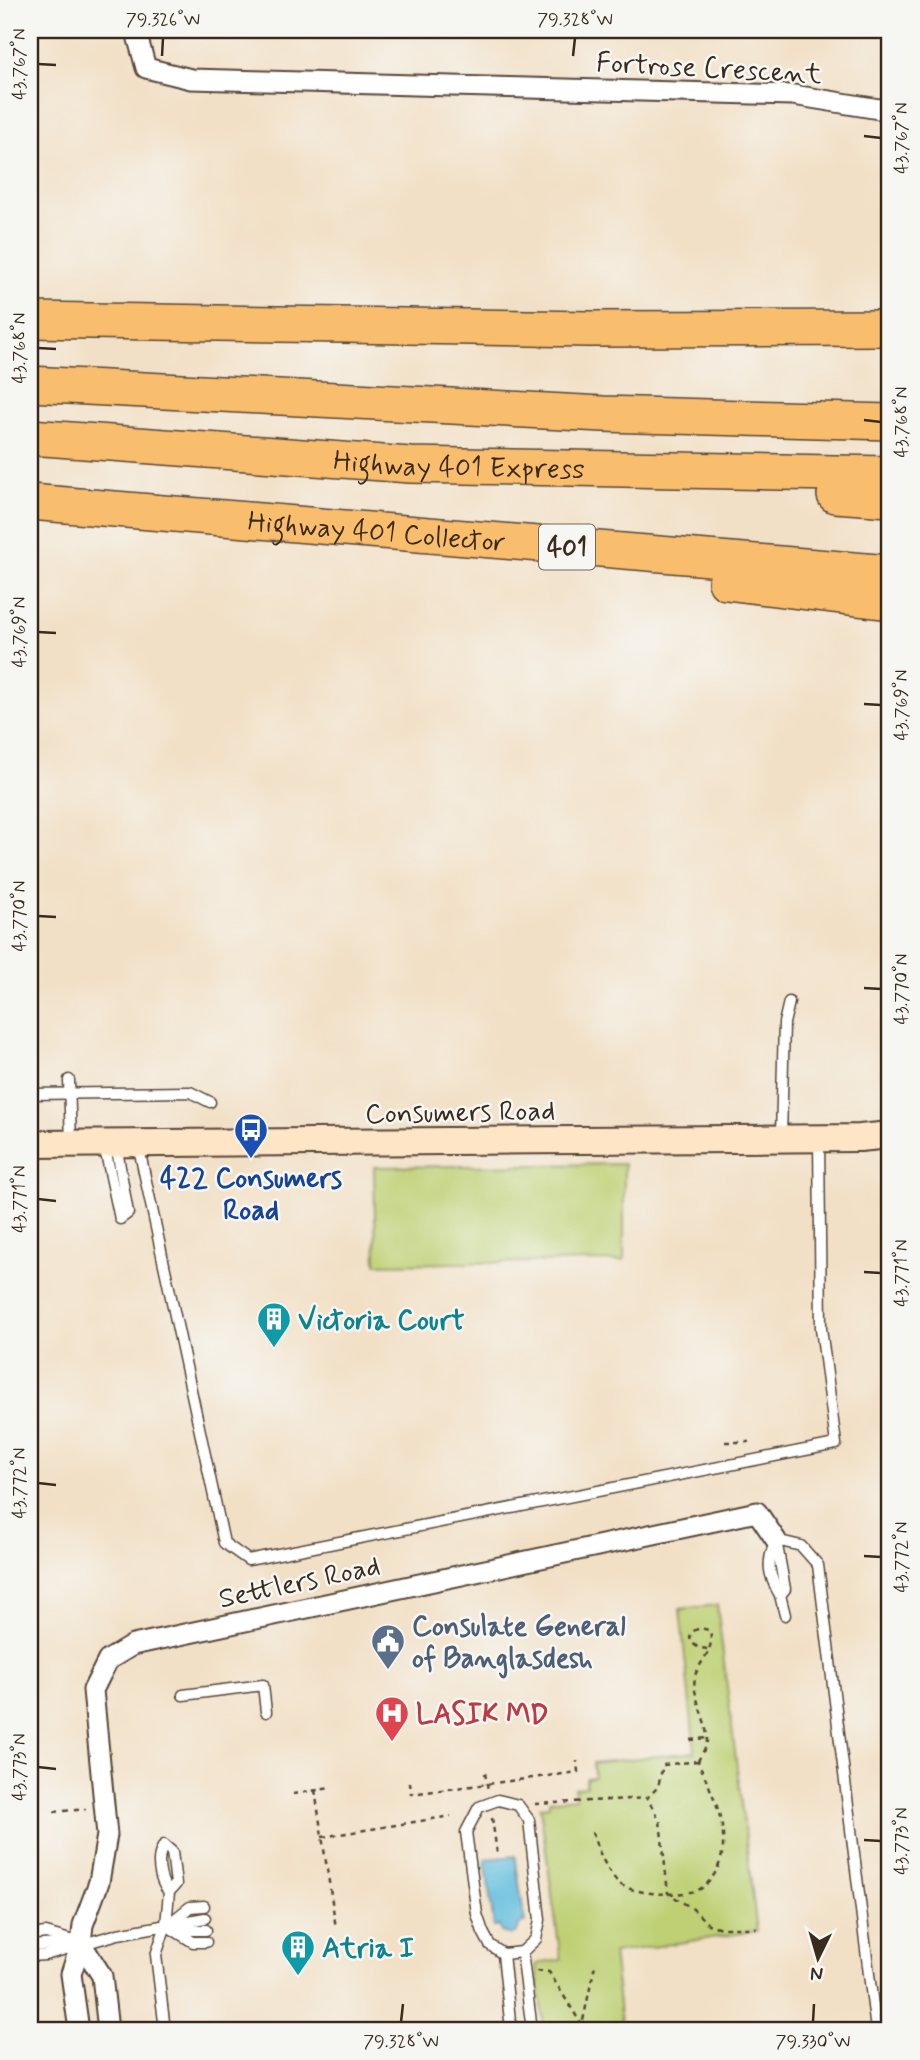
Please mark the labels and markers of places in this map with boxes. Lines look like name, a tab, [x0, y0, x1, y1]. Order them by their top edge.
bus stop icon: 422 Consumers Road	[232, 1111, 270, 1160]
place label: 422 Consumers Road	[160, 1161, 342, 1230]
building icon: Victoria Court	[255, 1300, 293, 1349]
place label: Victoria Court	[298, 1303, 464, 1340]
place label: Consulate General of Banglasdesh	[412, 1609, 626, 1679]
public building icon: Consulate General of Banglasdesh	[369, 1622, 407, 1671]
hospital icon: LASIK MD	[373, 1694, 411, 1743]
place label: LASIK MD	[416, 1697, 549, 1734]
building icon: Atria I	[279, 1928, 317, 1977]
place label: Atria I	[322, 1931, 414, 1968]

